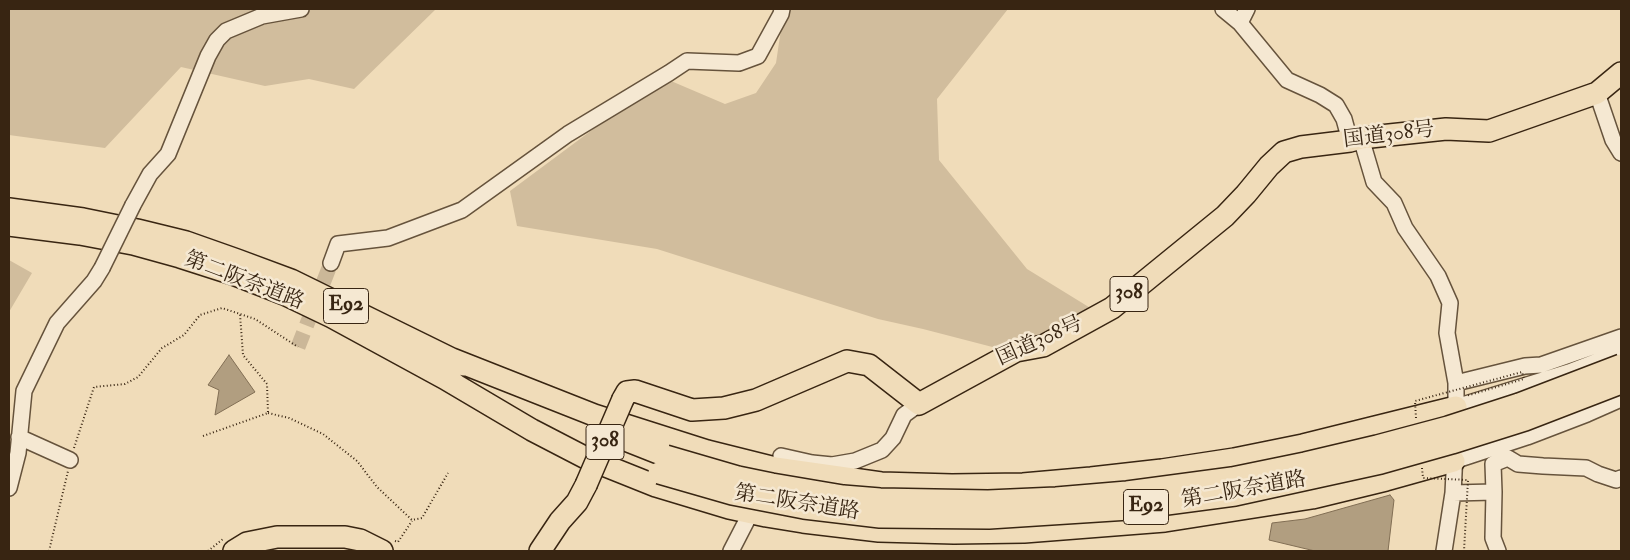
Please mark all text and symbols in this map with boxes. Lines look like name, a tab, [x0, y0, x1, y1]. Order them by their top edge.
street label: 国道308号	[1342, 118, 1436, 154]
street label: 第二阪奈道路	[181, 248, 307, 316]
road number: 308	[1110, 276, 1148, 312]
road number: E92	[324, 288, 368, 324]
street label: 国道308号	[993, 312, 1087, 372]
road number: 308	[586, 424, 624, 460]
street label: 第二阪奈道路	[1180, 468, 1308, 514]
street label: 第二阪奈道路	[733, 482, 861, 526]
road number: E92	[1124, 490, 1168, 524]

